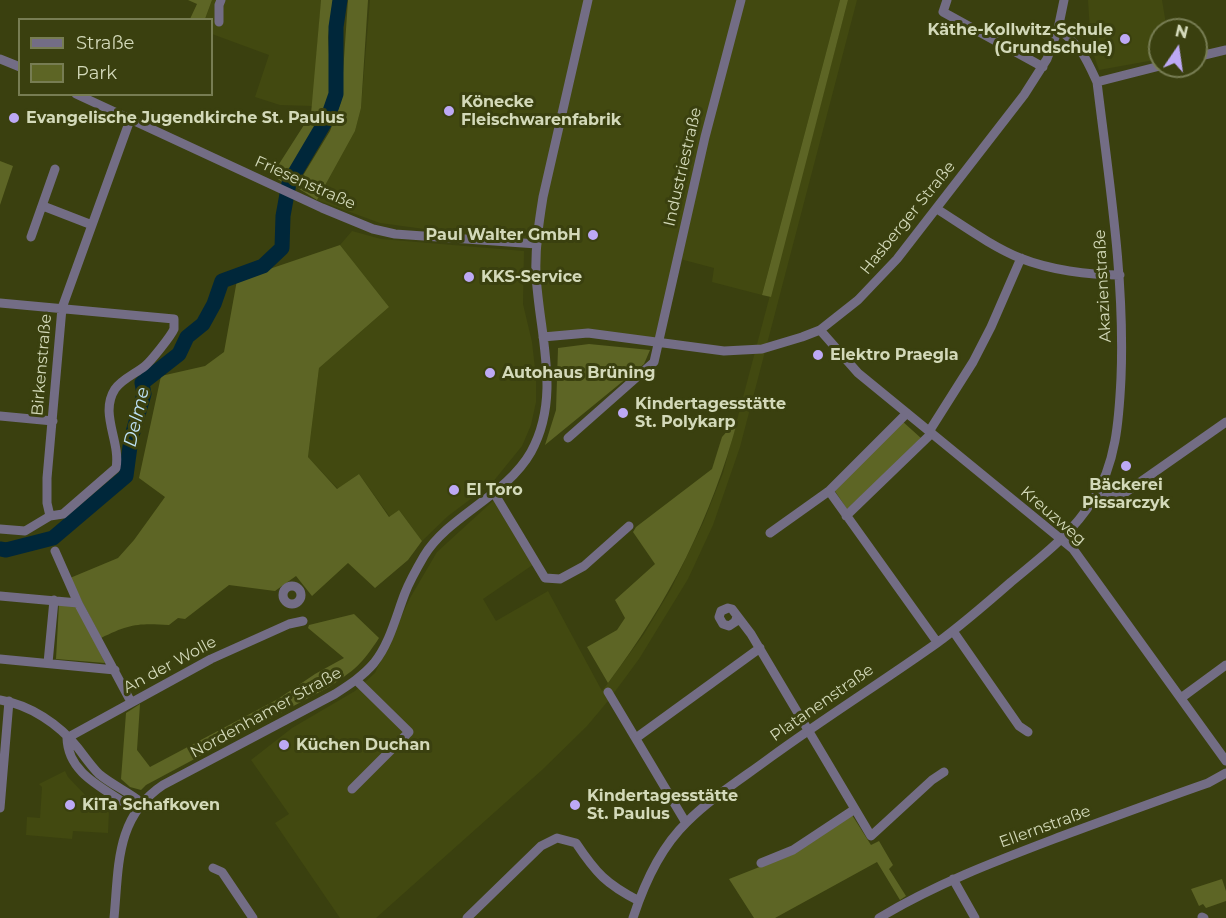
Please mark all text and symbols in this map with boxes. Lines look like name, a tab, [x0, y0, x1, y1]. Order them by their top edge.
legend	[18, 18, 213, 96]
north arrow	[1148, 18, 1208, 78]
place label: Käthe-Kollwitz-Schule (Grundschule)	[928, 20, 1113, 58]
text: N	[1173, 21, 1190, 43]
text: Straße	[76, 32, 134, 54]
marker: Käthe-Kollwitz-Schule (Grundschule)	[1118, 32, 1132, 46]
text: Park	[76, 62, 117, 84]
place label: Könecke Fleischwarenfabrik	[461, 92, 621, 130]
marker: Könecke Fleischwarenfabrik	[442, 104, 456, 118]
street label: Industriestraße	[660, 106, 706, 228]
place label: Evangelische Jugendkirche St. Paulus	[26, 108, 345, 128]
marker: Evangelische Jugendkirche St. Paulus	[7, 111, 21, 125]
street label: Friesenstraße	[252, 152, 358, 214]
street label: Hasberger Straße	[856, 158, 960, 278]
place label: Paul Walter GmbH	[426, 225, 581, 245]
marker: Paul Walter GmbH	[586, 228, 600, 242]
street label: Akazienstraße	[1090, 229, 1116, 343]
place label: KKS-Service	[481, 267, 582, 287]
marker: KKS-Service	[462, 270, 476, 284]
street label: Birkenstraße	[28, 313, 56, 417]
place label: Elektro Praegla	[830, 345, 959, 365]
marker: Elektro Praegla	[811, 348, 825, 362]
place label: Autohaus Brüning	[502, 363, 656, 383]
marker: Autohaus Brüning	[483, 366, 497, 380]
water label: Delme	[120, 385, 154, 449]
place label: Kindertagesstätte St. Polykarp	[635, 394, 786, 432]
marker: Kindertagesstätte St. Polykarp	[616, 406, 630, 420]
marker: Bäckerei Pissarczyk	[1119, 459, 1133, 473]
place label: Bäckerei Pissarczyk	[1082, 475, 1170, 513]
place label: El Toro	[466, 480, 523, 500]
street label: Kreuzweg	[1016, 482, 1090, 550]
marker: El Toro	[447, 483, 461, 497]
street label: An der Wolle	[120, 632, 220, 698]
street label: Platanenstraße	[767, 660, 877, 746]
street label: Nordenhamer Straße	[187, 663, 345, 763]
place label: Küchen Duchan	[296, 735, 430, 755]
marker: Küchen Duchan	[277, 738, 291, 752]
place label: Kindertagesstätte St. Paulus	[587, 786, 738, 824]
place label: KiTa Schafkoven	[82, 795, 220, 815]
marker: KiTa Schafkoven	[63, 798, 77, 812]
marker: Kindertagesstätte St. Paulus	[568, 798, 582, 812]
street label: Ellernstraße	[997, 802, 1093, 852]

